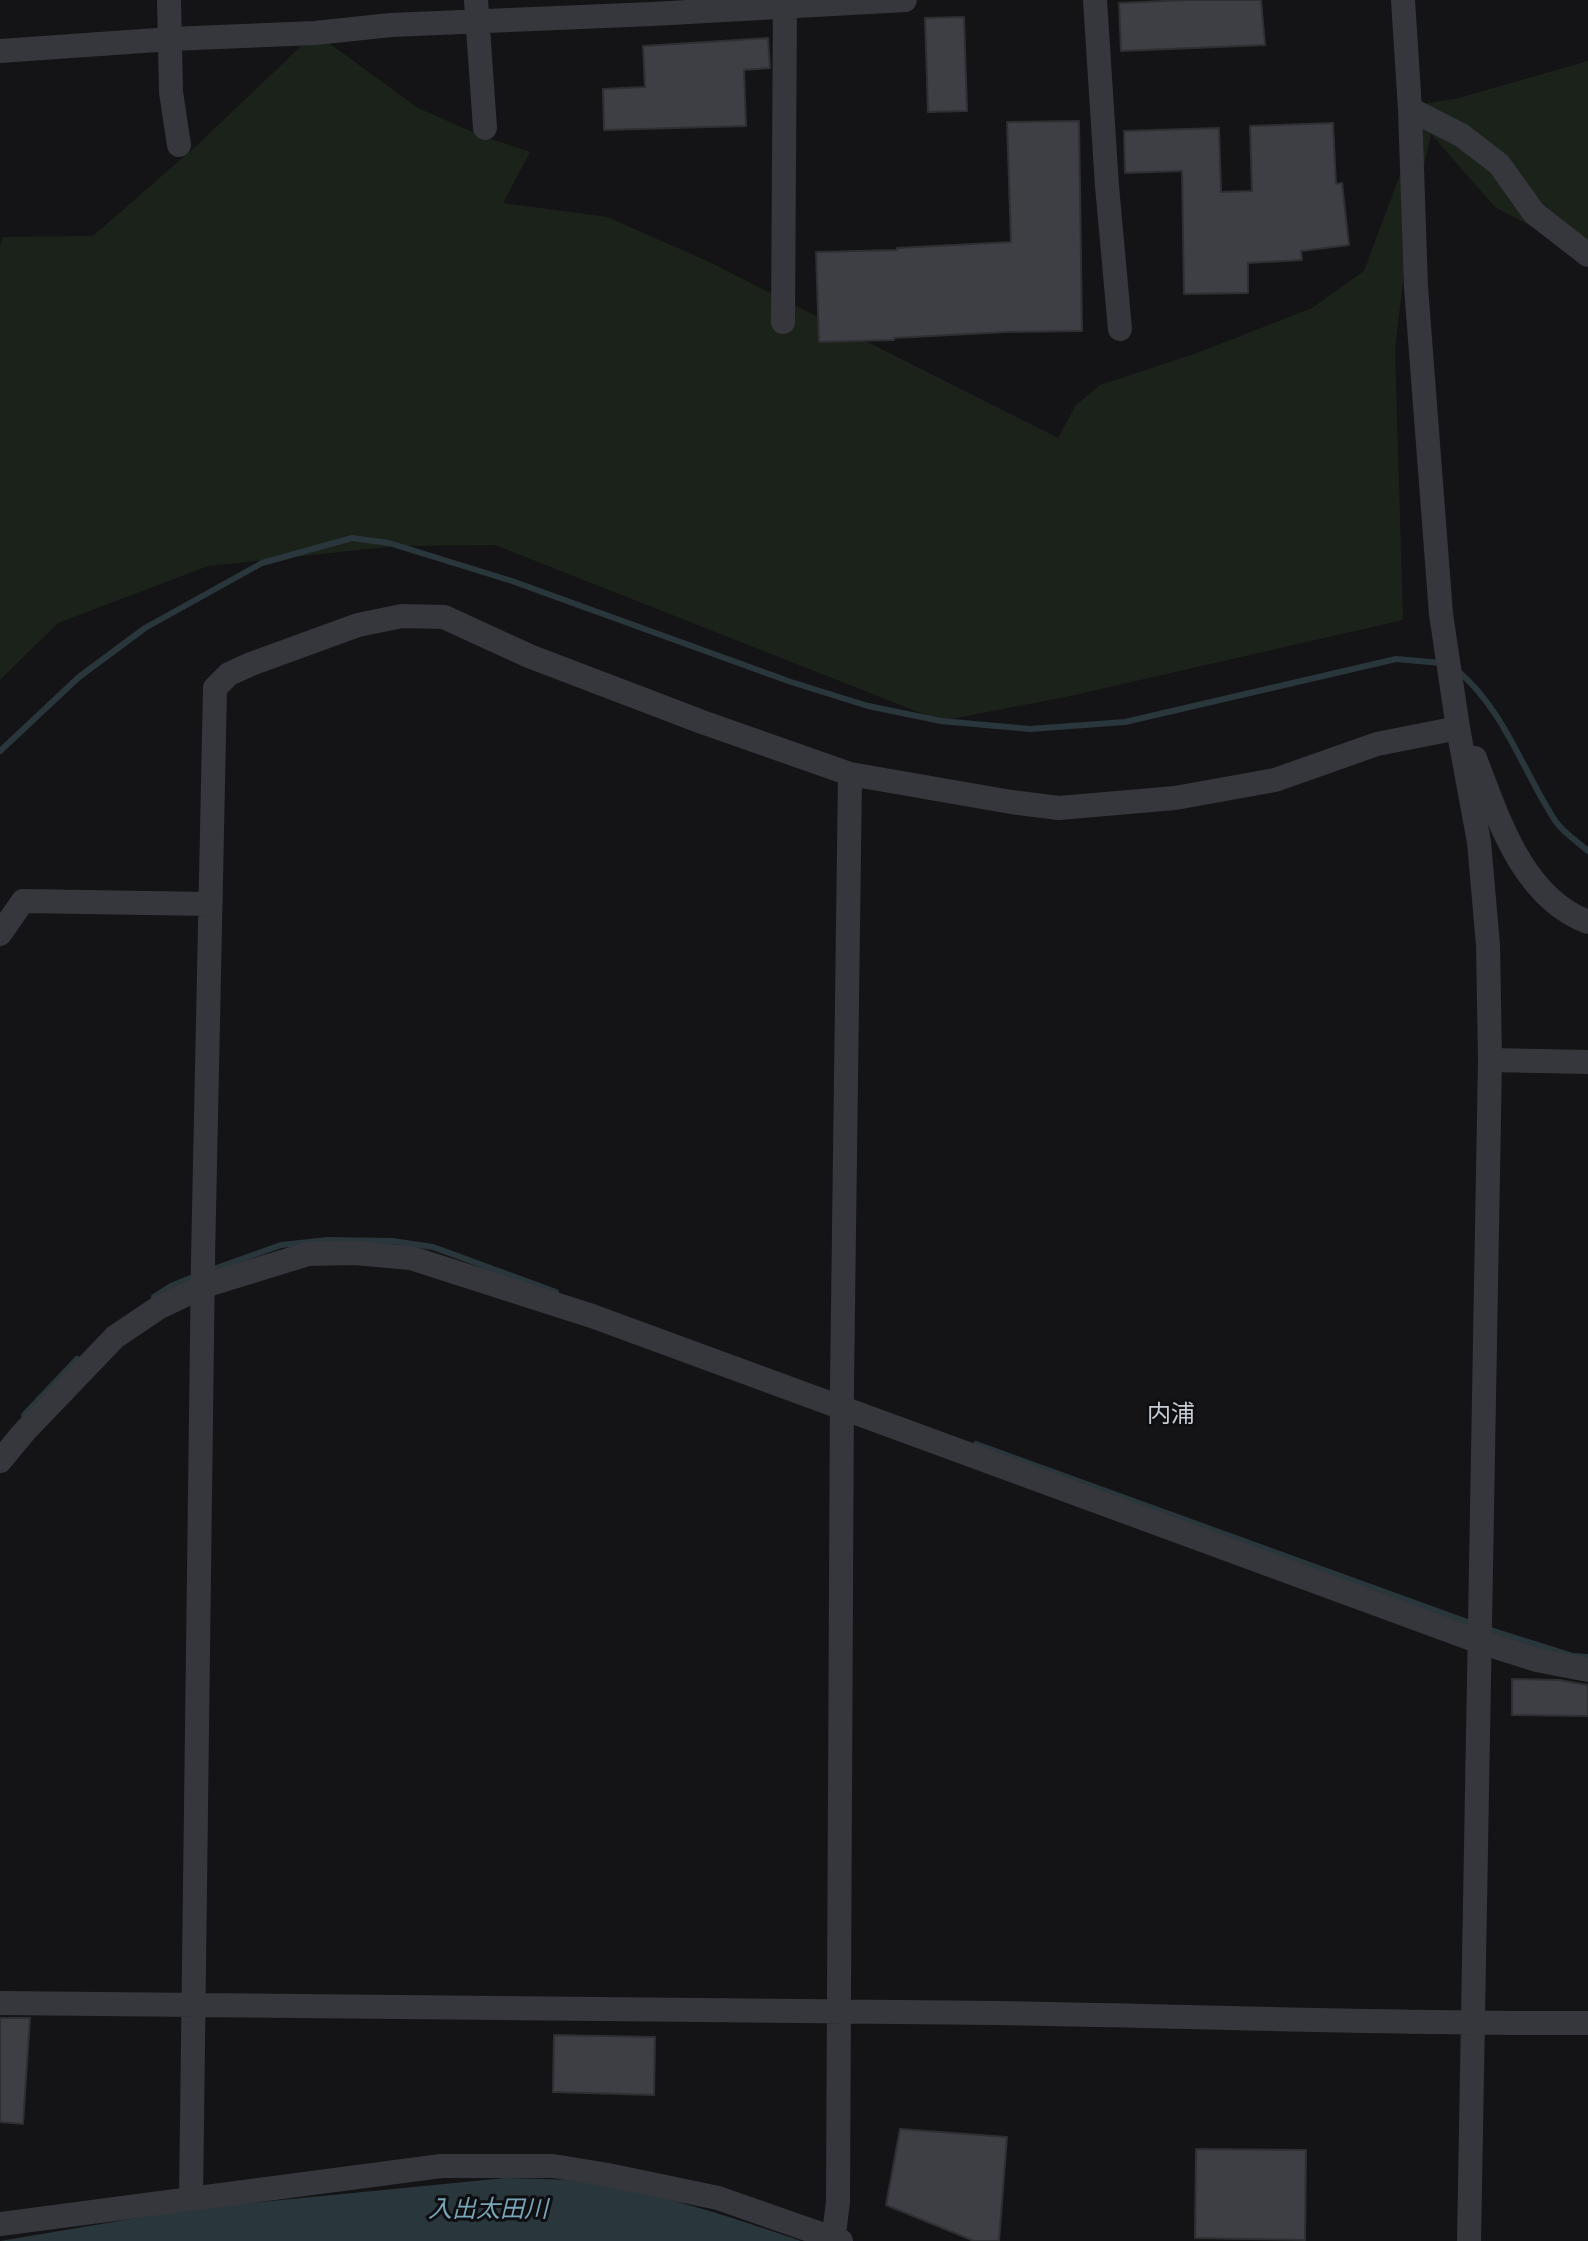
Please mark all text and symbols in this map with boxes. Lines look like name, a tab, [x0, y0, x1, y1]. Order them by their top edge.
district label: 内浦	[1147, 1400, 1195, 1428]
water label: 入出太田川	[428, 2195, 548, 2223]

